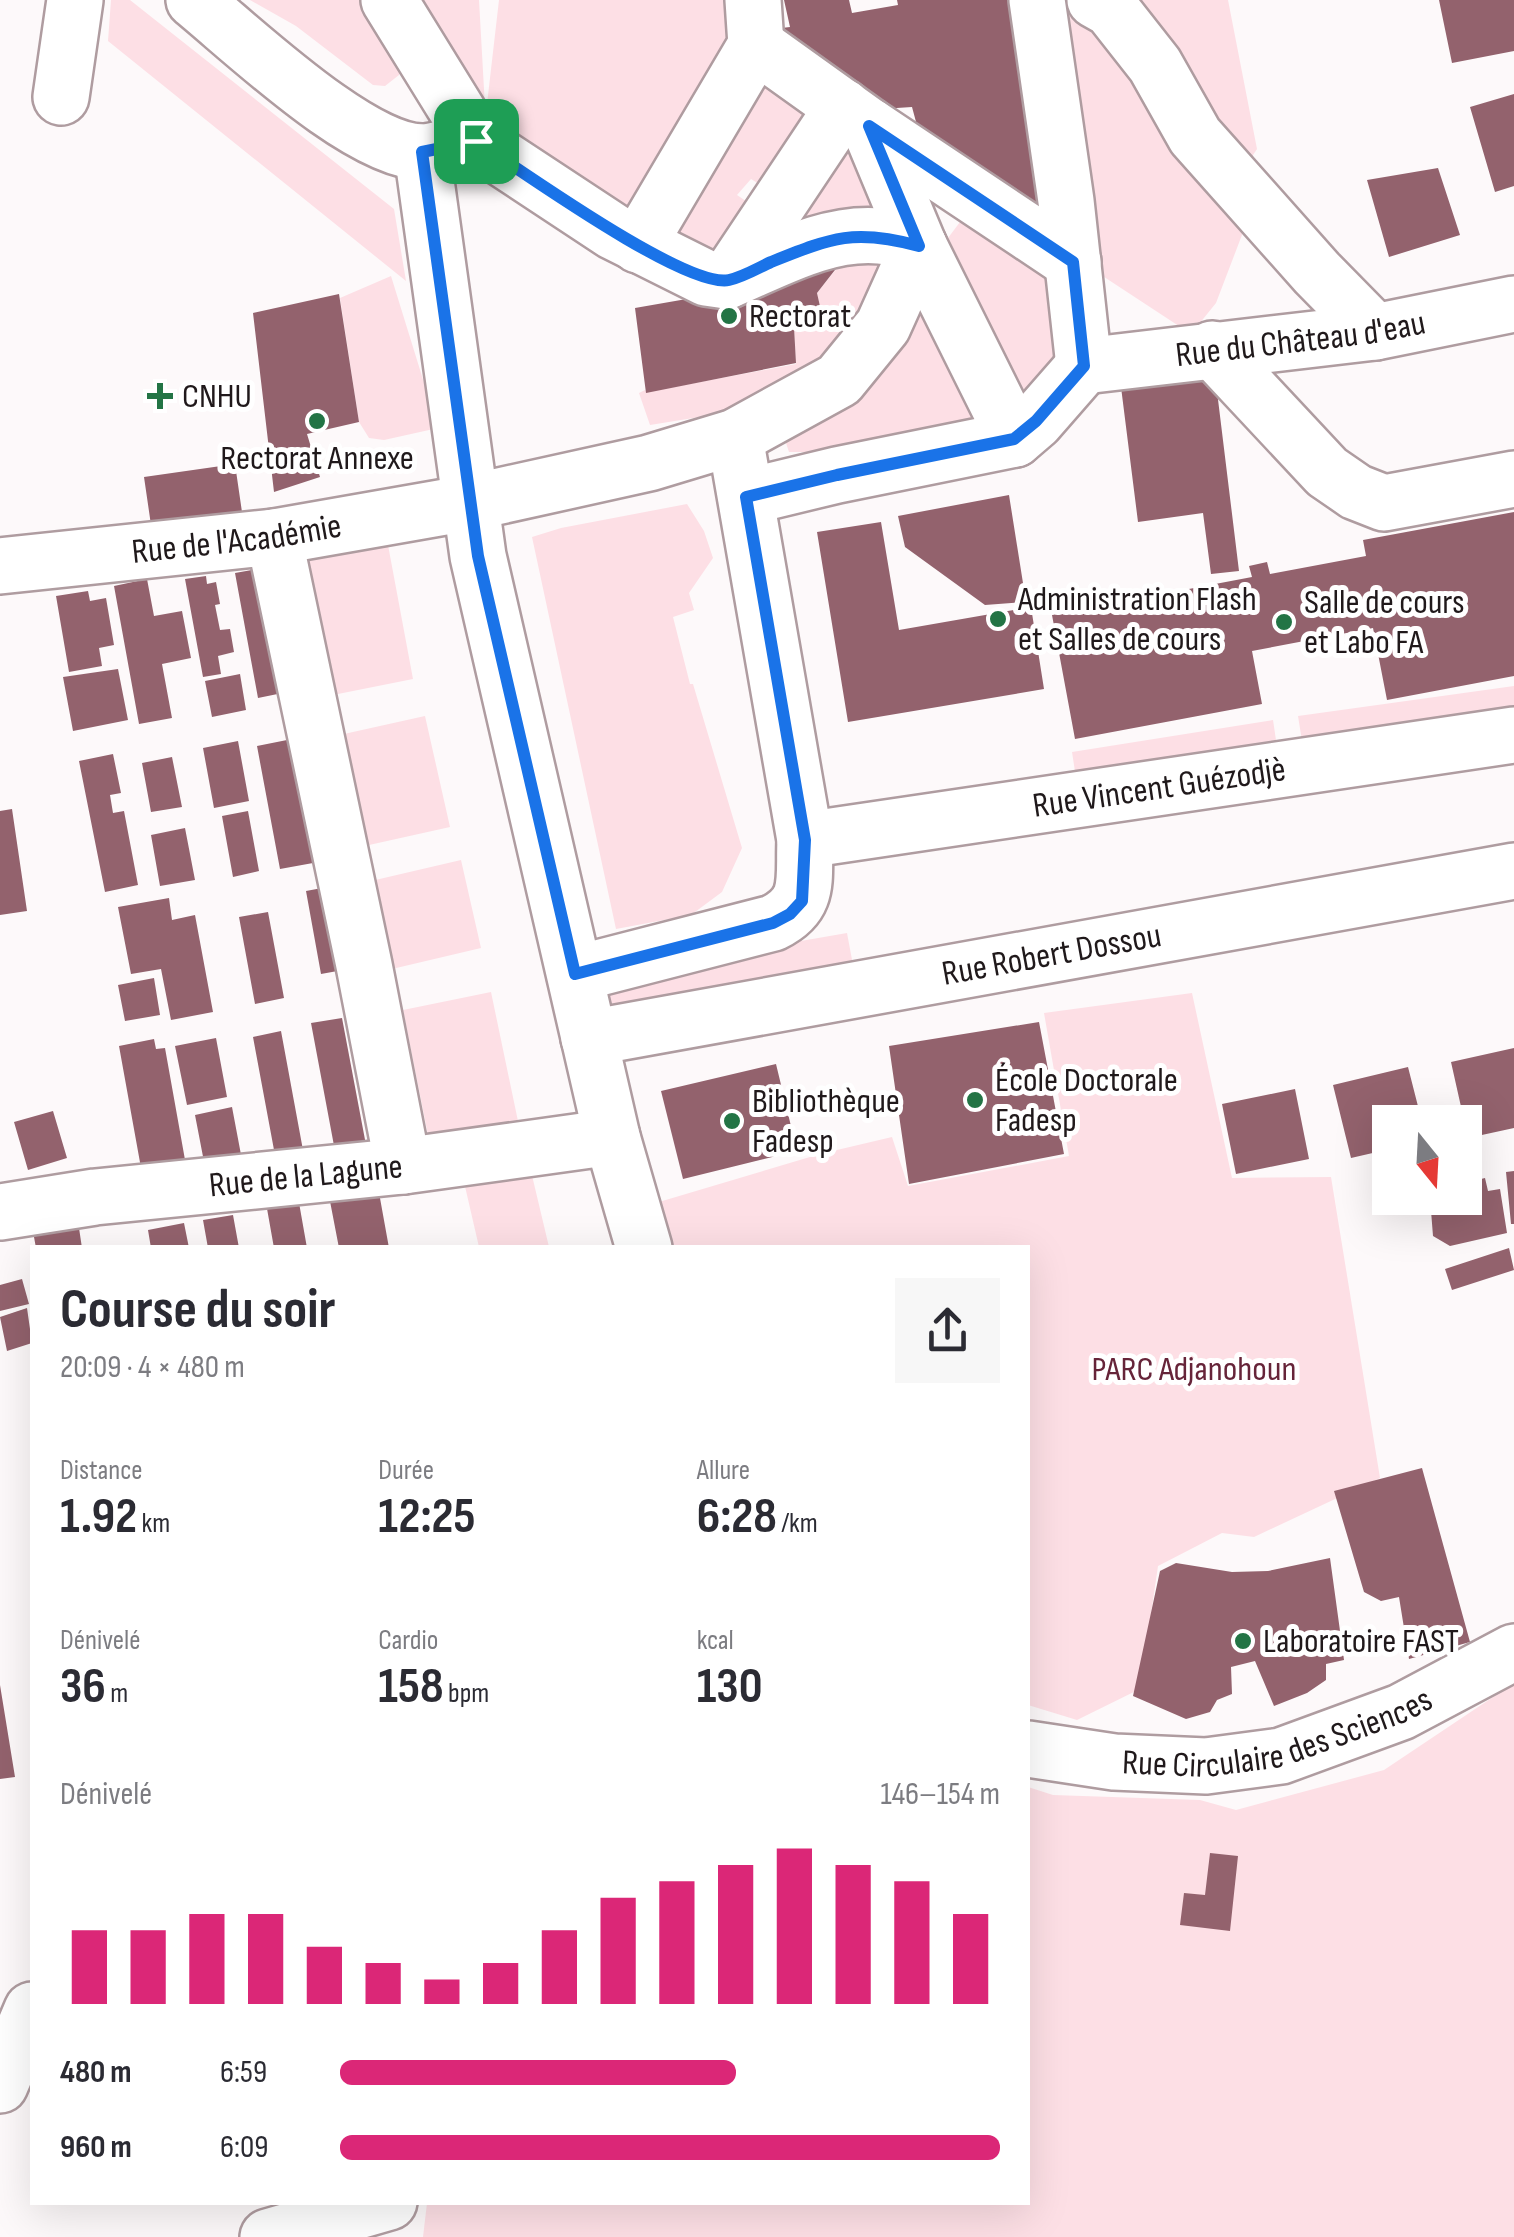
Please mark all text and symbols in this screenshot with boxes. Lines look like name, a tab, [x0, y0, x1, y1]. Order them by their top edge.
pin	[434, 99, 519, 184]
icon: arrive	[449, 114, 504, 169]
place label: Rectorat	[749, 295, 851, 338]
street label: Rue du Château d'eau	[1173, 301, 1429, 377]
marker: Rectorat	[718, 305, 740, 327]
place label: CNHU	[182, 375, 252, 418]
marker: CNHU	[147, 383, 173, 409]
marker: Rectorat Annexe	[306, 410, 328, 432]
place label: Rectorat Annexe	[220, 437, 414, 480]
street label: Rue de l'Académie	[129, 504, 345, 573]
place label: Administration Flash et Salles de cours	[1017, 578, 1257, 661]
place label: Salle de cours et Labo FA	[1304, 581, 1464, 664]
marker: Administration Flash et Salles de cours	[987, 608, 1009, 630]
marker: Salle de cours et Labo FA	[1273, 611, 1295, 633]
street label: Rue Vincent Guézodjè	[1030, 748, 1288, 828]
street label: Rue Robert Dossou	[939, 914, 1164, 995]
place label: École Doctorale Fadesp	[995, 1059, 1178, 1142]
place label: Bibliothèque Fadesp	[752, 1080, 900, 1163]
marker: École Doctorale Fadesp	[964, 1089, 986, 1111]
north arrow	[1372, 1105, 1482, 1215]
map controls	[1372, 1105, 1482, 1215]
marker: Bibliothèque Fadesp	[721, 1110, 743, 1132]
street label: Rue de la Lagune	[207, 1145, 405, 1207]
text: Course du soir	[60, 1277, 335, 1344]
button: share	[895, 1278, 1000, 1383]
text: 20:09 · 4 × 480 m	[60, 1348, 245, 1387]
park label: PARC Adjanohoun	[1092, 1348, 1296, 1391]
text: Distance	[60, 1454, 143, 1487]
text: Durée	[378, 1454, 434, 1487]
text: Allure	[697, 1454, 750, 1487]
text: 1.92	[60, 1487, 137, 1547]
text: 12:25	[378, 1487, 475, 1547]
text: 6:28	[697, 1487, 777, 1547]
text: km	[137, 1507, 170, 1540]
text: /km	[777, 1507, 818, 1540]
place label: Laboratoire FAST	[1263, 1620, 1459, 1663]
text: Dénivelé	[60, 1624, 141, 1657]
text: Cardio	[378, 1624, 438, 1657]
text: kcal	[697, 1624, 734, 1657]
marker: Laboratoire FAST	[1232, 1630, 1254, 1652]
text: 36	[60, 1657, 106, 1717]
text: 158	[378, 1657, 444, 1717]
text: 130	[697, 1657, 762, 1717]
text: m	[106, 1677, 128, 1710]
text: bpm	[444, 1677, 489, 1710]
street label: Rue Circulaire des Sciences	[1121, 1678, 1440, 1787]
text: Dénivelé	[60, 1775, 152, 1814]
text: 146–154 m	[880, 1775, 1000, 1814]
text: 480 m	[60, 2053, 131, 2092]
text: 6:59	[220, 2053, 267, 2092]
text: 960 m	[60, 2128, 132, 2167]
text: 6:09	[220, 2128, 268, 2167]

